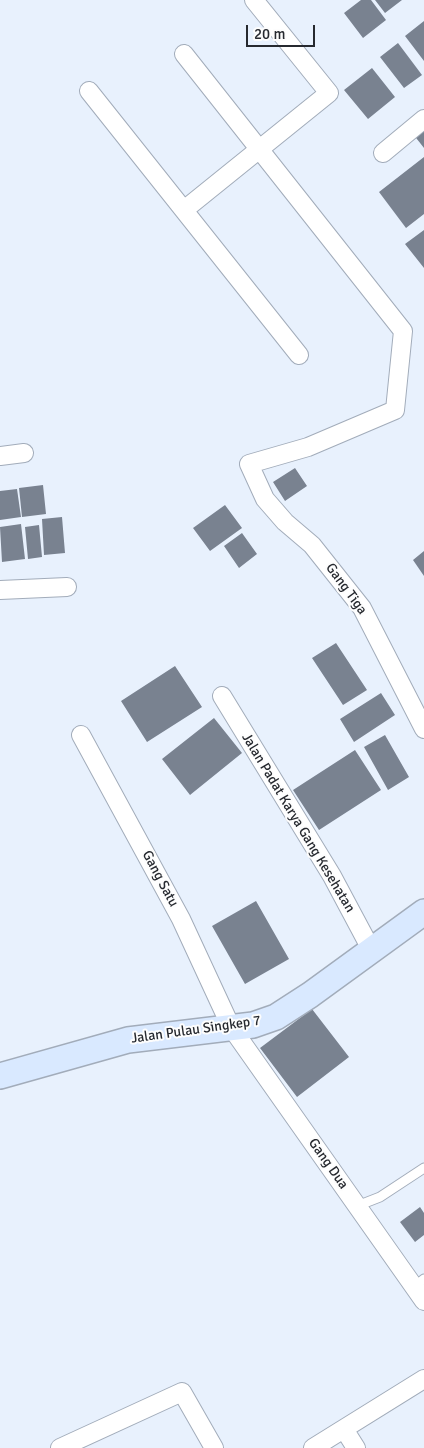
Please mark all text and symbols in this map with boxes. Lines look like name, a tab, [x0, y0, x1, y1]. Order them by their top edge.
scale bar	[249, 15, 318, 47]
text: 20 m	[254, 25, 285, 43]
street label: Gang Tiga	[322, 560, 370, 618]
street label: Jalan Padat Karya Gang Kesehatan	[238, 730, 358, 916]
street label: Gang Satu	[138, 848, 182, 910]
street label: Jalan Pulau Singkep 7	[130, 1013, 262, 1047]
street label: Gang Dua	[304, 1135, 352, 1193]

